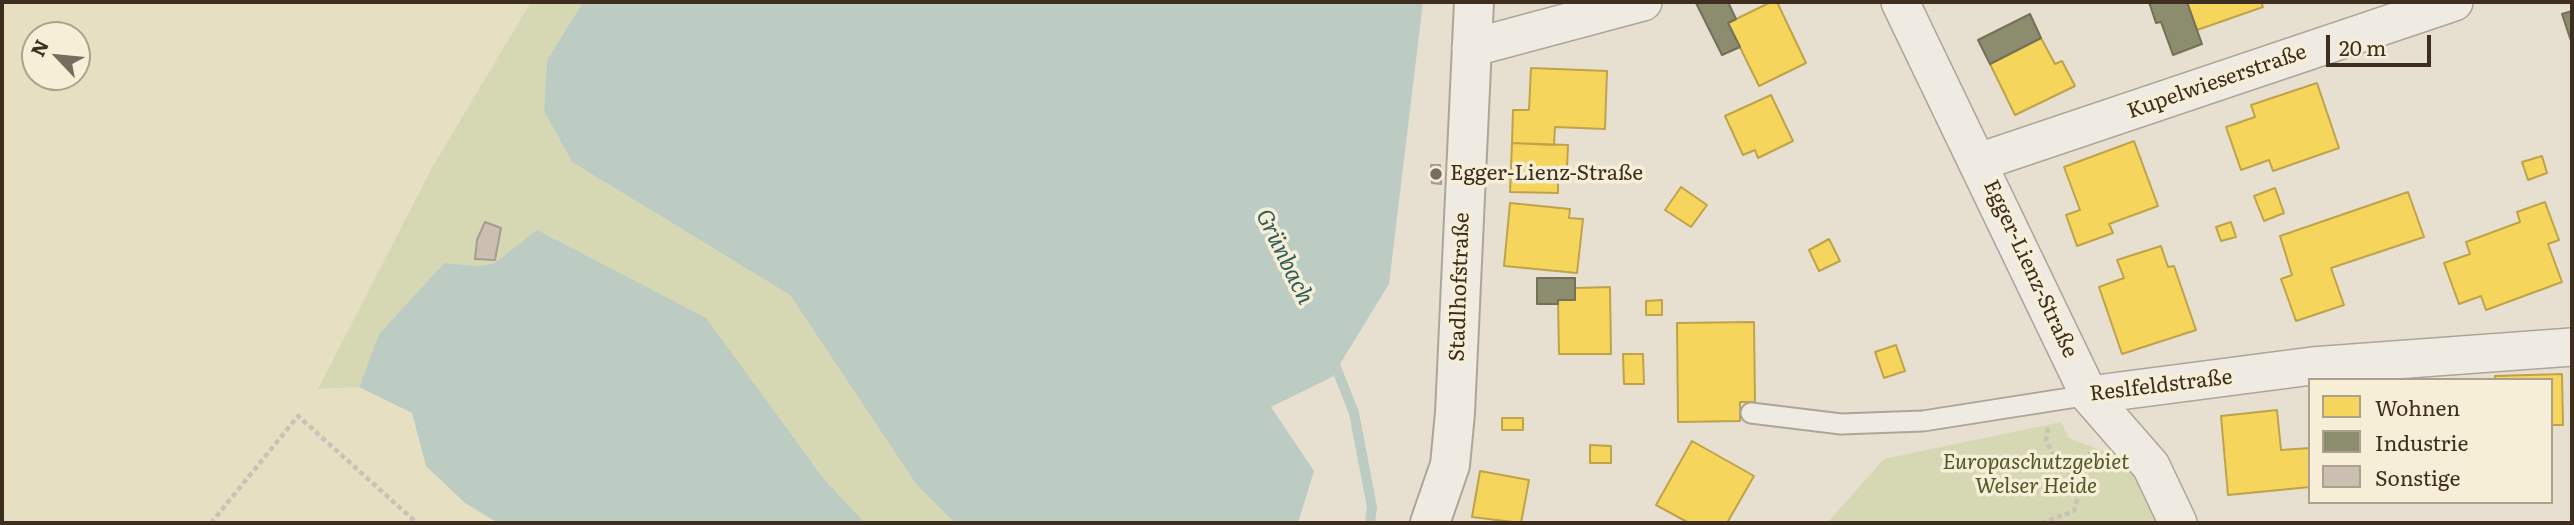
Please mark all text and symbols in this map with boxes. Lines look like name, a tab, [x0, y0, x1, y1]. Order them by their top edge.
north arrow	[21, 21, 91, 91]
scale bar	[2329, 21, 2434, 65]
text: 20 m	[2339, 31, 2386, 62]
text: N	[23, 34, 55, 61]
street label: Kupelwieserstraße	[2124, 39, 2310, 125]
place label: Egger-Lienz-Straße	[1450, 161, 1643, 187]
marker: Egger-Lienz-Straße	[1428, 166, 1444, 182]
street label: Egger-Lienz-Straße	[1978, 176, 2082, 362]
water label: Grünbach	[1249, 205, 1319, 309]
street label: Stadlhofstraße	[1445, 212, 1475, 362]
street label: Reslfeldstraße	[2088, 365, 2234, 407]
legend	[2308, 378, 2553, 504]
text: Wohnen	[2375, 391, 2460, 422]
text: Industrie	[2375, 426, 2468, 457]
park label: Europaschutzgebiet Welser Heide	[1943, 450, 2129, 500]
text: Sonstige	[2375, 461, 2460, 492]

